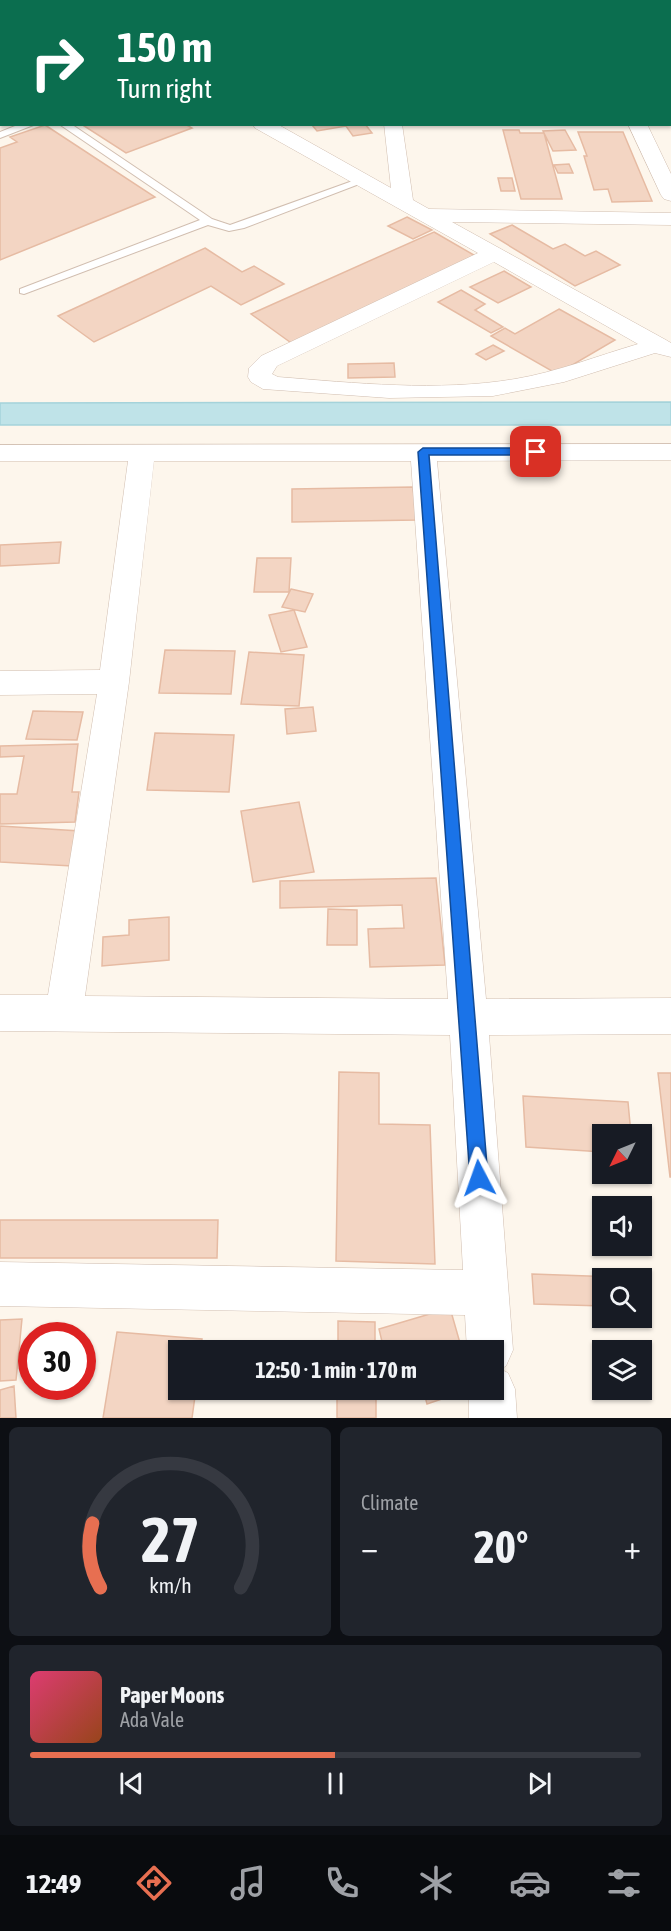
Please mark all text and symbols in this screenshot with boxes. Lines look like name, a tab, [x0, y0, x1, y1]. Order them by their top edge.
text: 150 m	[117, 23, 212, 71]
icon: right	[18, 24, 96, 102]
text: Turn right	[117, 73, 212, 104]
pin	[510, 426, 561, 477]
icon: arrive	[519, 435, 552, 468]
north arrow	[592, 1124, 652, 1184]
map controls	[592, 1124, 652, 1400]
position arrow	[447, 1146, 511, 1210]
button: sound	[592, 1196, 652, 1256]
button: search	[592, 1268, 652, 1328]
speed limit sign: 30	[18, 1322, 96, 1400]
button: layers	[592, 1340, 652, 1400]
text: 12:50 · 1 min · 170 m	[255, 1357, 417, 1383]
text: Climate	[361, 1491, 418, 1514]
text: 27	[141, 1504, 199, 1575]
text: 20°	[474, 1521, 528, 1573]
text: −	[361, 1528, 378, 1566]
text: +	[624, 1528, 641, 1566]
text: km/h	[149, 1574, 191, 1599]
text: Paper Moons	[120, 1682, 224, 1708]
text: Ada Vale	[120, 1708, 184, 1731]
icon: previous	[115, 1767, 148, 1800]
icon: pause	[319, 1767, 352, 1800]
icon: next	[523, 1767, 556, 1800]
icon: directions	[133, 1862, 175, 1904]
icon: music	[227, 1862, 269, 1904]
icon: phone	[321, 1862, 363, 1904]
icon: climate	[415, 1862, 457, 1904]
icon: car	[509, 1862, 551, 1904]
icon: filters	[603, 1862, 645, 1904]
text: 12:49	[26, 1868, 82, 1899]

